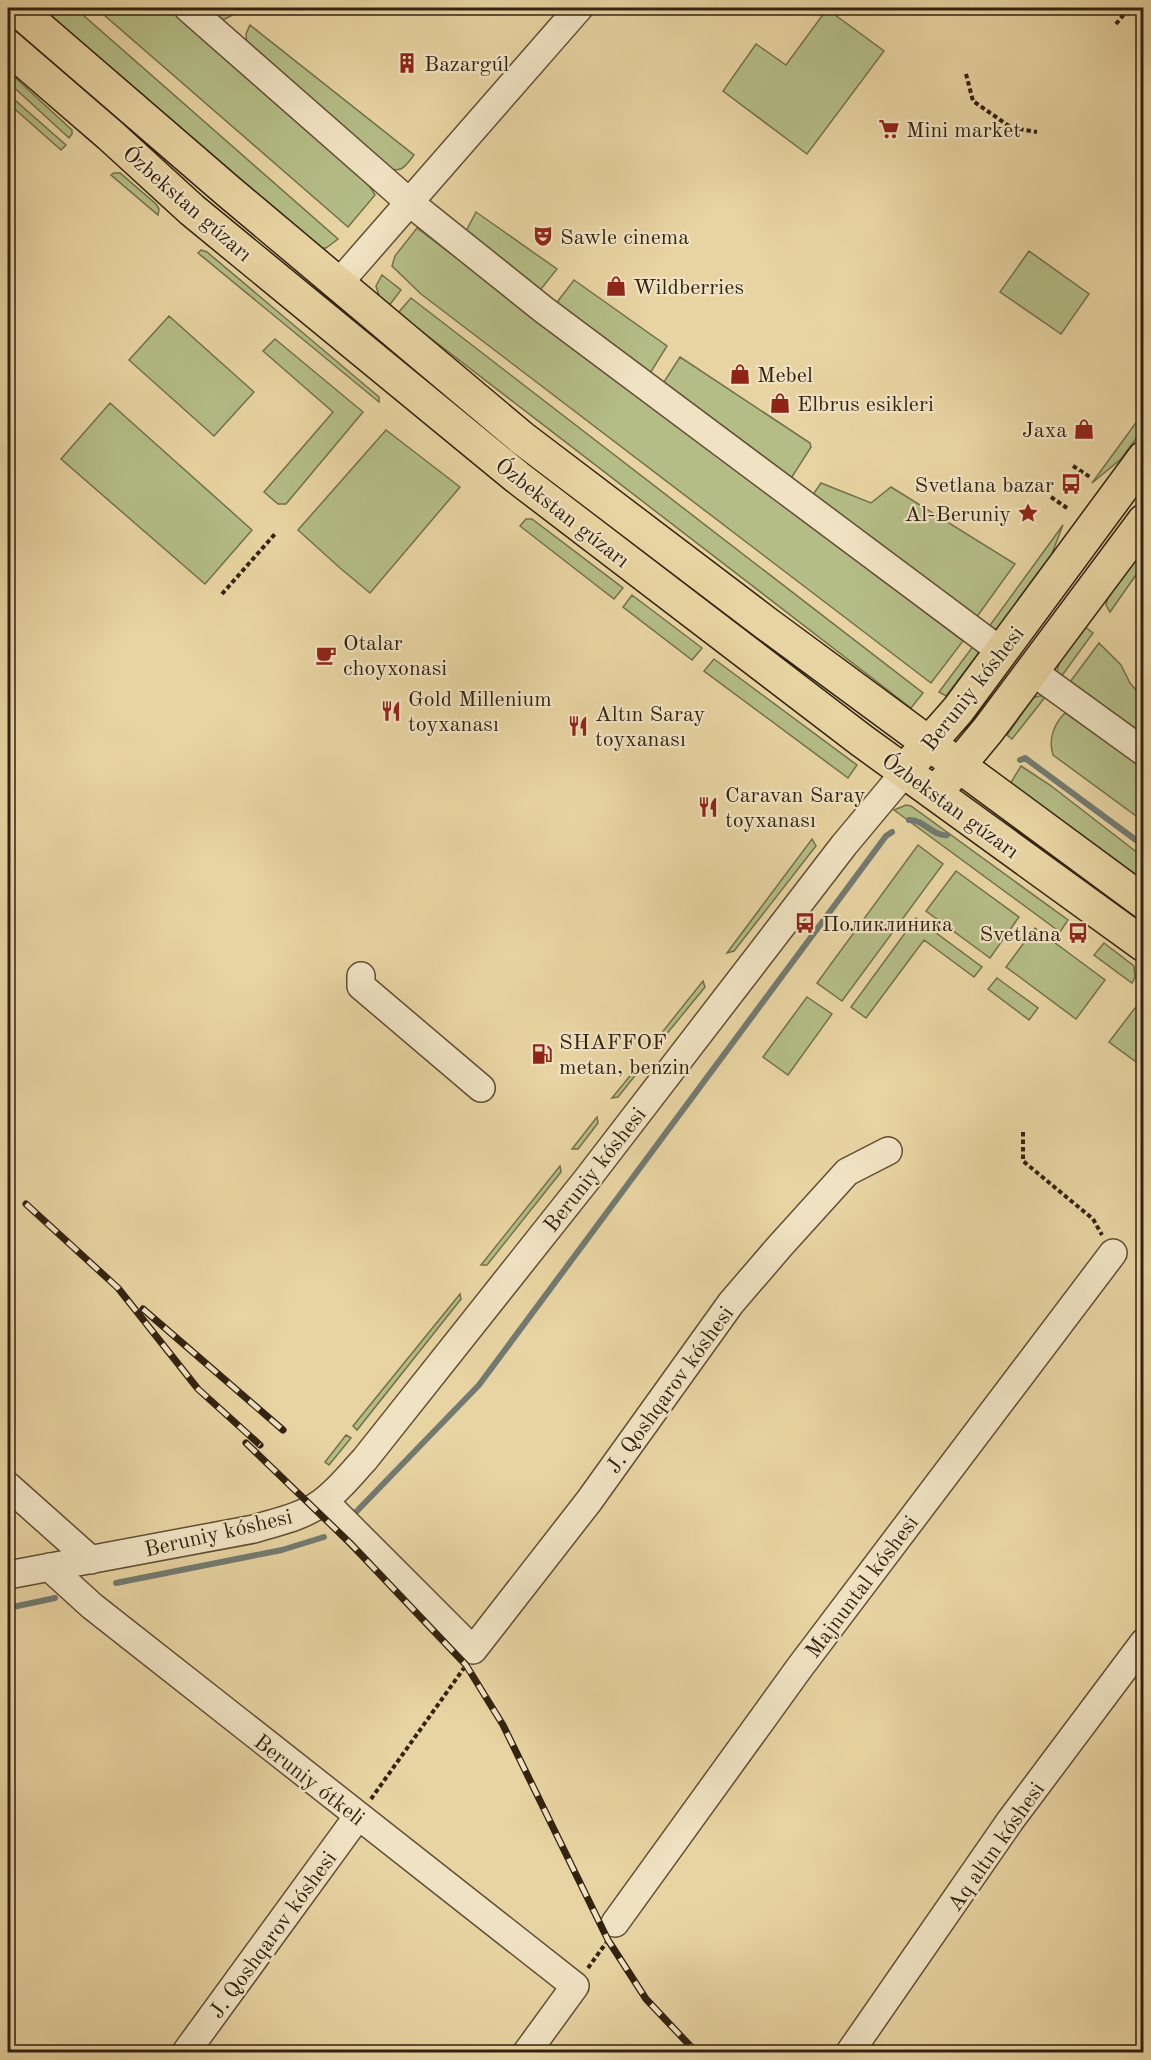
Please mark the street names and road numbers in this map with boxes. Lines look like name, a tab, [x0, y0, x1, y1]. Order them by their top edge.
street label: Ózbekstan gúzarı	[118, 140, 258, 266]
street label: Ózbekstan gúzarı	[491, 452, 635, 573]
street label: Beruniy kóshesi	[918, 623, 1029, 756]
street label: Ózbekstan gúzarı	[877, 747, 1025, 864]
street label: Beruniy kóshesi	[540, 1104, 651, 1237]
street label: J. Qoshqarov kóshesi	[603, 1303, 738, 1478]
street label: Beruniy kóshesi	[142, 1506, 295, 1562]
street label: Majnuntal kóshesi	[802, 1512, 923, 1663]
street label: Beruniy ótkeli	[249, 1731, 368, 1830]
street label: Aq altın kóshesi	[944, 1779, 1049, 1916]
street label: J. Qoshqarov kóshesi	[206, 1848, 341, 2023]

